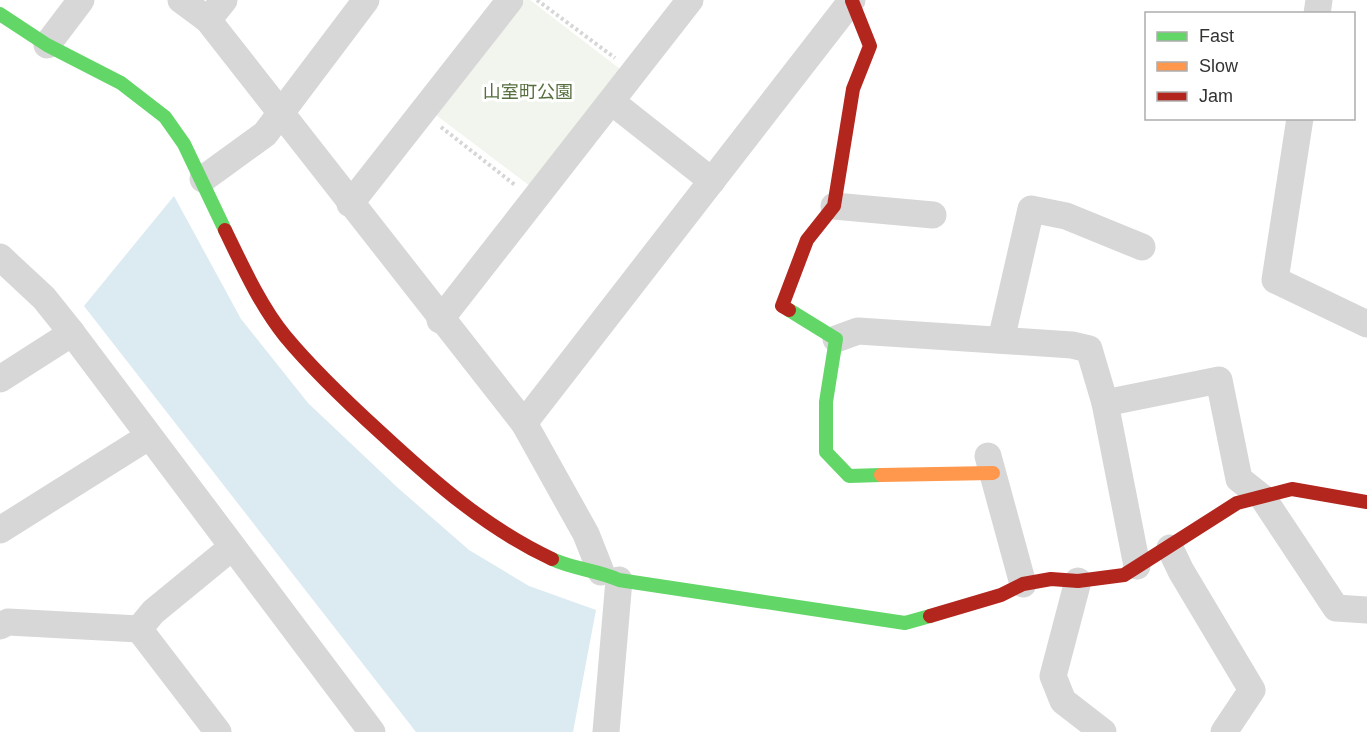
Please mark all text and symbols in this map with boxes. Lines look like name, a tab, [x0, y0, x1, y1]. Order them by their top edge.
legend	[1145, 12, 1355, 120]
text: Fast	[1199, 26, 1234, 46]
text: Slow	[1199, 56, 1239, 76]
park label: 山室町公園	[483, 82, 573, 102]
text: Jam	[1199, 86, 1233, 106]

